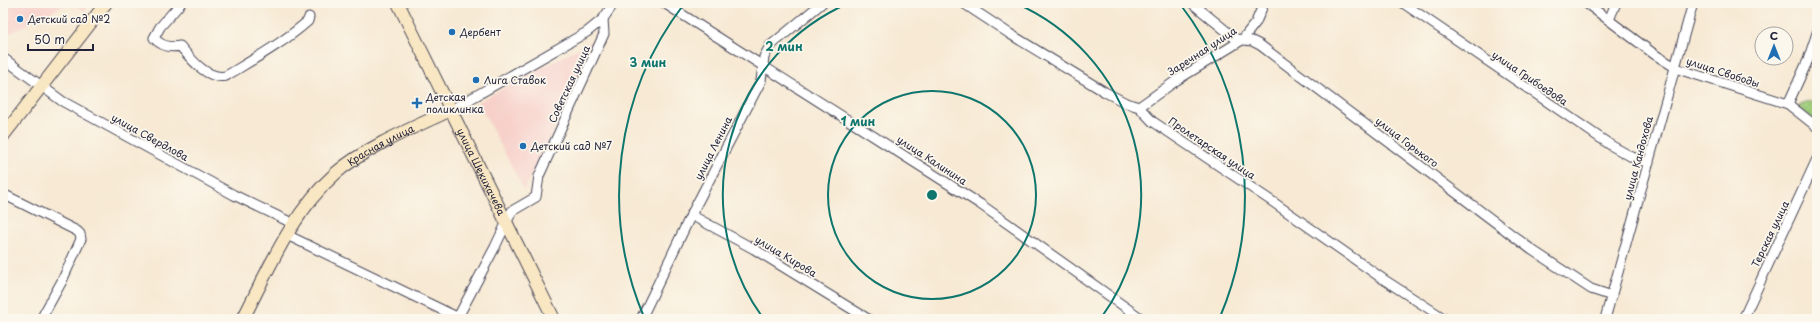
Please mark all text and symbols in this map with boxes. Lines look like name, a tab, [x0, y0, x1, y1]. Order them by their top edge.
place label: Детский сад №2	[27, 11, 110, 26]
marker: Детский сад №2	[15, 14, 25, 24]
street label: Заречная улица	[1164, 22, 1240, 79]
place label: Дербент	[459, 24, 501, 39]
scale bar	[28, 26, 93, 52]
north arrow	[1754, 26, 1794, 66]
marker: Дербент	[447, 27, 457, 37]
text: С	[1770, 27, 1778, 44]
text: 50 m	[34, 30, 65, 48]
text: 2 мин	[765, 37, 803, 55]
street label: Советская улица	[544, 42, 593, 125]
street label: улица Грибоедова	[1489, 47, 1572, 109]
text: 3 мин	[630, 53, 667, 71]
street label: улица Свободы	[1685, 53, 1762, 90]
place label: Лига Ставок	[484, 72, 546, 87]
marker: Лига Ставок	[471, 75, 481, 85]
place label: Детская поликлинка	[425, 89, 484, 116]
marker: Детская поликлинка	[411, 97, 423, 109]
street label: улица Свердлова	[109, 109, 192, 164]
text: 1 мин	[841, 112, 876, 130]
street label: улица Ленина	[690, 113, 735, 182]
street label: Пролетарская улица	[1166, 113, 1259, 183]
street label: улица Горького	[1373, 113, 1442, 170]
street label: улица Кандохова	[1619, 114, 1656, 201]
street label: Красная улица	[344, 120, 417, 169]
street label: улица Шекихачева	[454, 125, 510, 218]
street label: улица Калинина	[894, 131, 971, 188]
place label: Детский сад №7	[530, 138, 612, 153]
marker: Детский сад №7	[518, 141, 528, 151]
centre of rings	[925, 188, 939, 202]
street label: Терская улица	[1747, 197, 1792, 270]
street label: улица Кирова	[753, 231, 821, 280]

